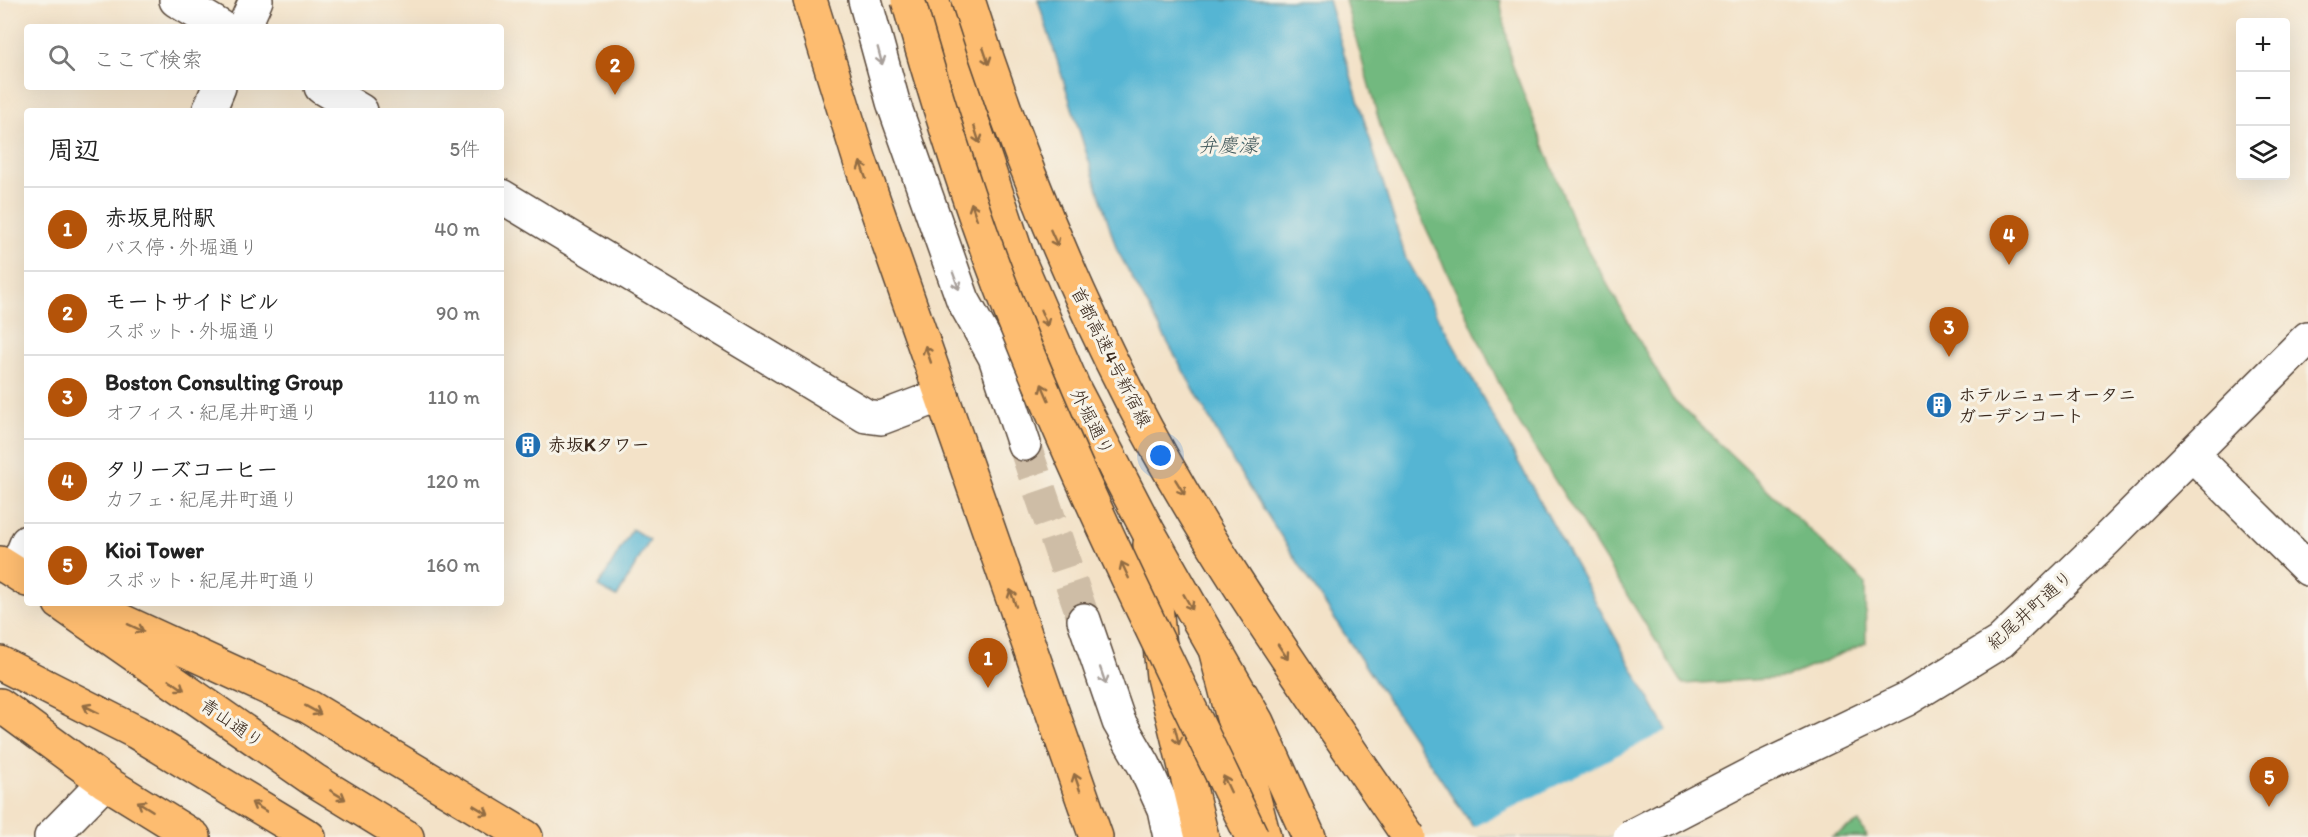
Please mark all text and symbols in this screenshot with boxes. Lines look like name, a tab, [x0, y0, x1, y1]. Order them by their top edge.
map controls	[2236, 18, 2290, 180]
button: +	[2236, 18, 2290, 72]
search box	[24, 24, 504, 90]
icon: search	[45, 41, 78, 74]
text: ここで検索	[93, 46, 203, 73]
pin: 2	[596, 46, 634, 95]
one-way arrow	[981, 46, 992, 65]
one-way arrow	[875, 47, 887, 66]
button: −	[2236, 72, 2290, 126]
one-way arrow	[972, 125, 983, 144]
button: layers	[2236, 126, 2290, 180]
water label: 弁慶濠	[1198, 133, 1260, 157]
text: 周辺	[48, 134, 100, 166]
text: 5件	[450, 137, 480, 161]
one-way arrow	[856, 161, 867, 180]
one-way arrow	[968, 202, 979, 221]
text: 赤坂見附駅	[105, 204, 215, 231]
pin: 4	[1990, 216, 2028, 265]
text: 1	[63, 217, 72, 241]
text: 40 m	[434, 217, 480, 241]
one-way arrow	[1049, 229, 1060, 247]
text: バス停 · 外堀通り	[105, 235, 259, 259]
one-way arrow	[952, 271, 963, 290]
street label: 首都高速4号新宿線	[1066, 283, 1156, 431]
text: モートサイドビル	[105, 288, 279, 315]
text: 2	[62, 301, 73, 325]
text: 90 m	[436, 301, 480, 325]
pin: 3	[1930, 308, 1968, 357]
one-way arrow	[1039, 309, 1050, 327]
text: スポット · 外堀通り	[105, 319, 279, 343]
one-way arrow	[921, 345, 932, 364]
text: Boston Consulting Group	[105, 369, 343, 396]
one-way arrow	[1039, 384, 1050, 402]
place label: ホテルニューオータニ ガーデンコート	[1958, 384, 2136, 427]
text: 3	[62, 385, 73, 409]
text: 110 m	[428, 385, 480, 409]
street label: 外堀通り	[1066, 385, 1118, 459]
building icon: ホテルニューオータニ ガーデンコート	[1924, 390, 1954, 420]
text: オフィス · 紀尾井町通り	[105, 400, 319, 424]
building icon: 赤坂Kタワー	[513, 430, 543, 460]
place label: 赤坂Kタワー	[548, 434, 650, 456]
your location	[1146, 441, 1175, 470]
text: タリーズコーヒー	[105, 456, 278, 483]
text: 4	[61, 469, 74, 493]
text: 120 m	[427, 469, 480, 493]
one-way arrow	[1174, 478, 1186, 495]
text: カフェ · 紀尾井町通り	[105, 487, 299, 511]
text: Kioi Tower	[105, 537, 204, 564]
text: 5	[62, 553, 73, 577]
text: 160 m	[427, 553, 480, 577]
one-way arrow	[1118, 562, 1130, 580]
street label: 紀尾井町通り	[1983, 566, 2077, 654]
text: スポット · 紀尾井町通り	[105, 568, 319, 592]
one-way arrow	[1006, 589, 1017, 607]
one-way arrow	[1183, 593, 1195, 610]
one-way arrow	[127, 622, 145, 634]
pin: 1	[968, 638, 1008, 688]
one-way arrow	[1277, 644, 1289, 660]
one-way arrow	[1098, 666, 1109, 684]
one-way arrow	[168, 679, 184, 691]
street label: 青山通り	[196, 693, 268, 753]
one-way arrow	[82, 702, 100, 714]
one-way arrow	[304, 704, 321, 716]
one-way arrow	[1172, 727, 1184, 746]
pin: 5	[2250, 758, 2288, 807]
one-way arrow	[1070, 773, 1081, 792]
one-way arrow	[1220, 776, 1232, 794]
one-way arrow	[329, 789, 346, 801]
one-way arrow	[137, 800, 154, 812]
one-way arrow	[251, 800, 268, 812]
one-way arrow	[472, 804, 489, 816]

